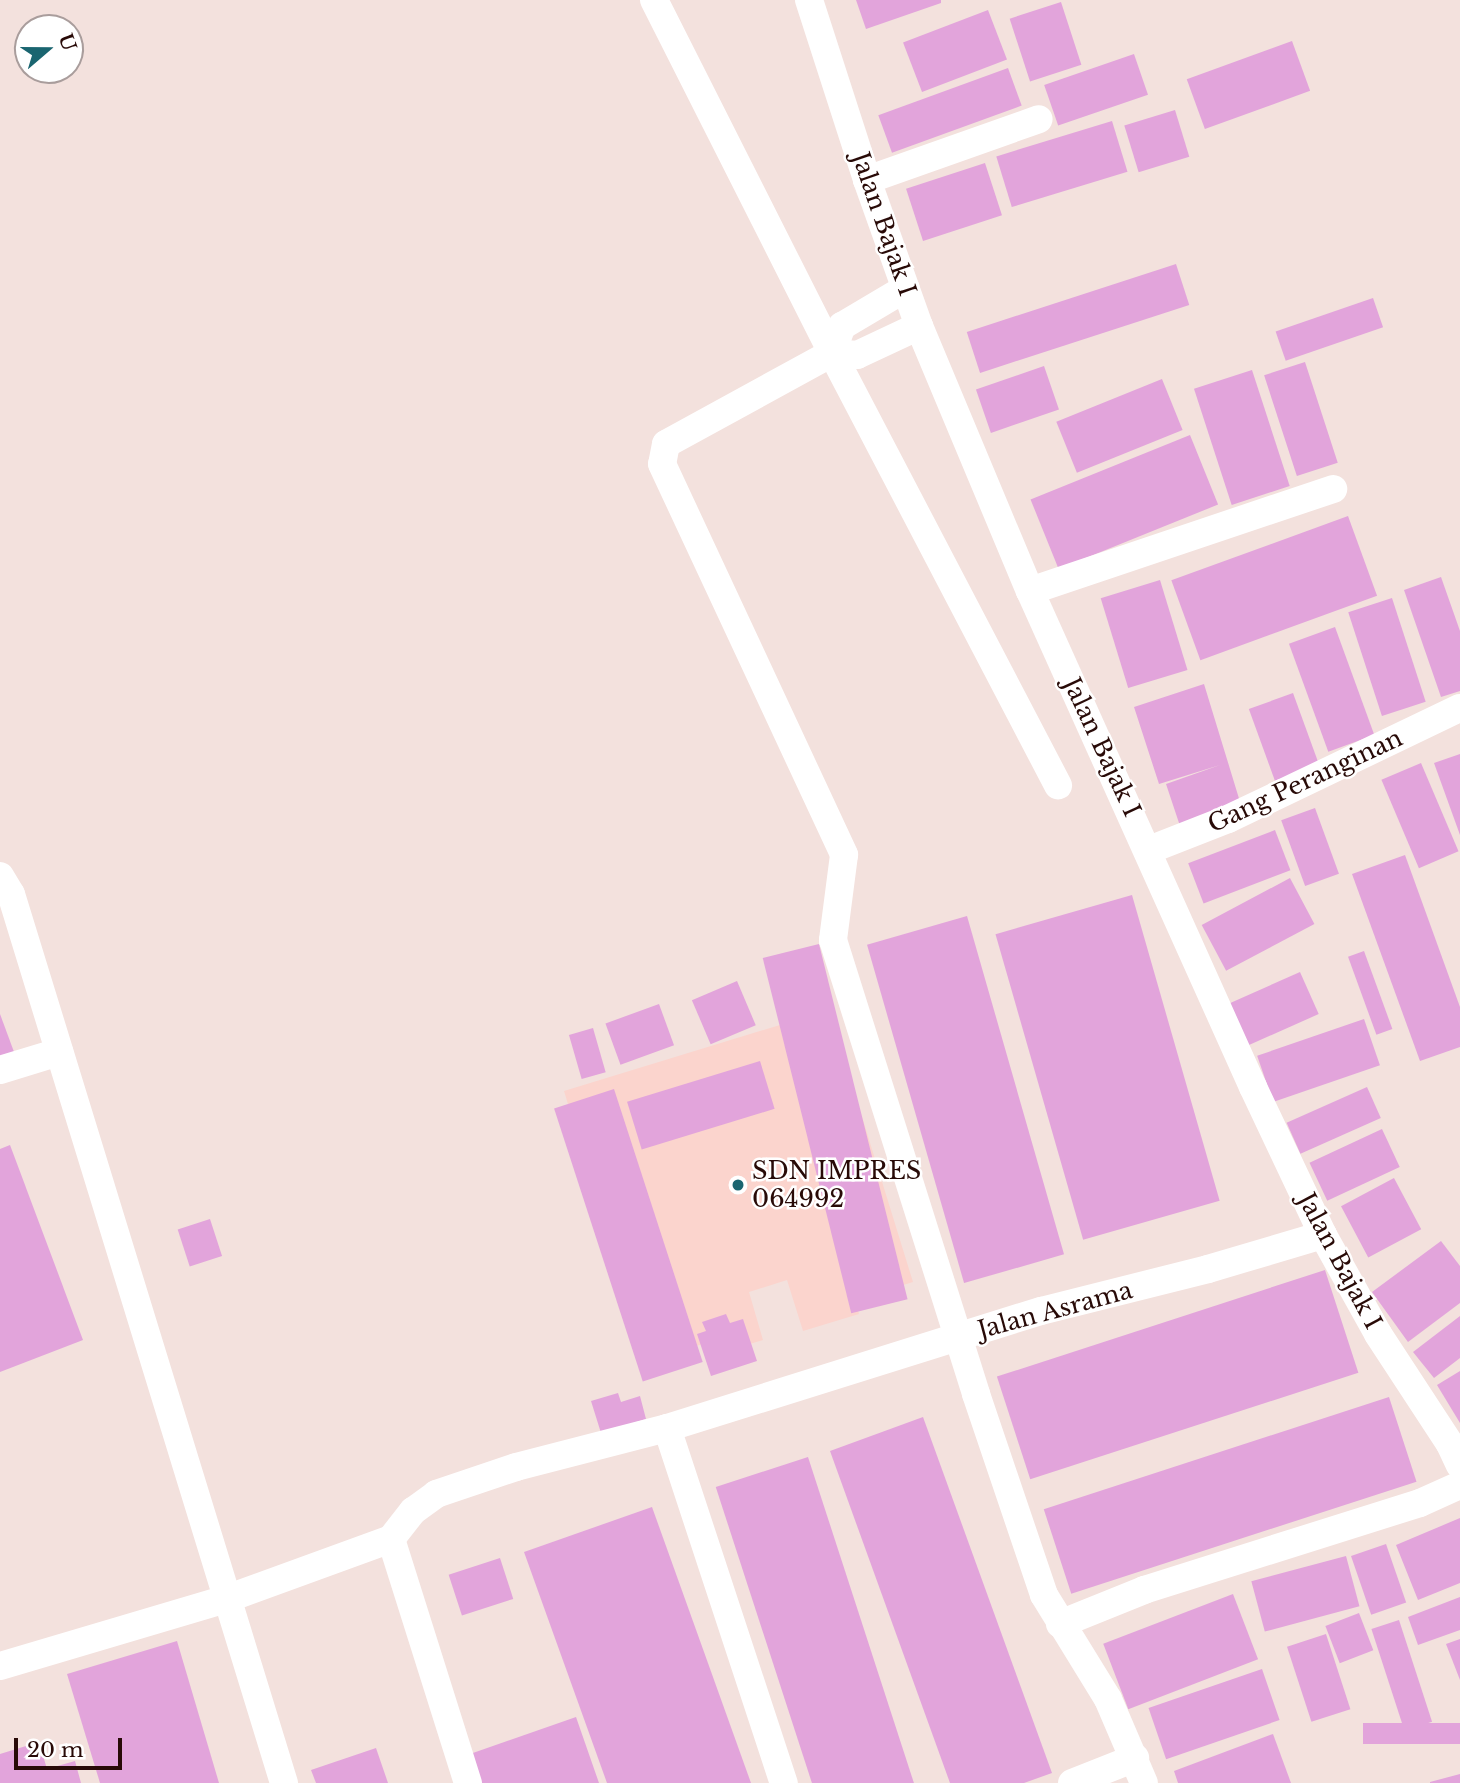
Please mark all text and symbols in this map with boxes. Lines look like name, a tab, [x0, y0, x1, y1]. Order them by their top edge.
north arrow	[14, 14, 84, 84]
text: U	[54, 31, 81, 54]
street label: Jalan Bajak I	[846, 148, 922, 300]
street label: Jalan Bajak I	[1057, 673, 1147, 821]
street label: Gang Peranginan	[1203, 723, 1407, 839]
place label: SDN IMPRES 064992	[752, 1157, 921, 1213]
marker: SDN IMPRES 064992	[730, 1177, 746, 1193]
street label: Jalan Bajak I	[1292, 1188, 1388, 1334]
street label: Jalan Asrama	[974, 1275, 1136, 1345]
scale bar	[18, 1724, 126, 1768]
text: 20 m	[27, 1737, 84, 1763]

